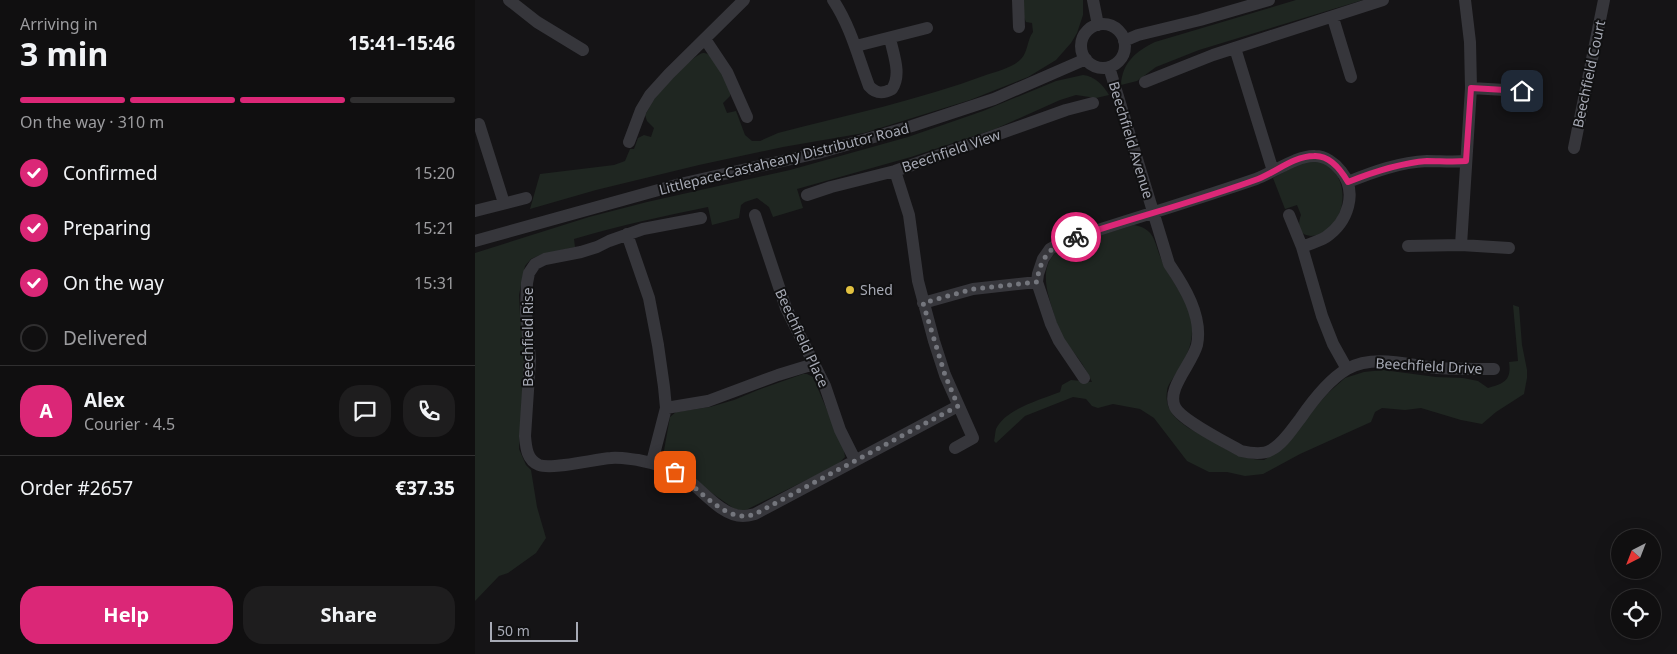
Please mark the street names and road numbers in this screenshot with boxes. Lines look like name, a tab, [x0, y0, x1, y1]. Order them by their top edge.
street label: Beechfield Court	[1568, 18, 1609, 129]
street label: Beechfield Avenue	[1105, 79, 1158, 201]
street label: Littlepace-Castaheany Distributor Road	[657, 118, 911, 199]
street label: Beechfield View	[899, 125, 1003, 176]
street label: Beechfield Place	[771, 285, 834, 390]
street label: Beechfield Rise	[518, 287, 537, 387]
street label: Beechfield Drive	[1375, 353, 1483, 378]

